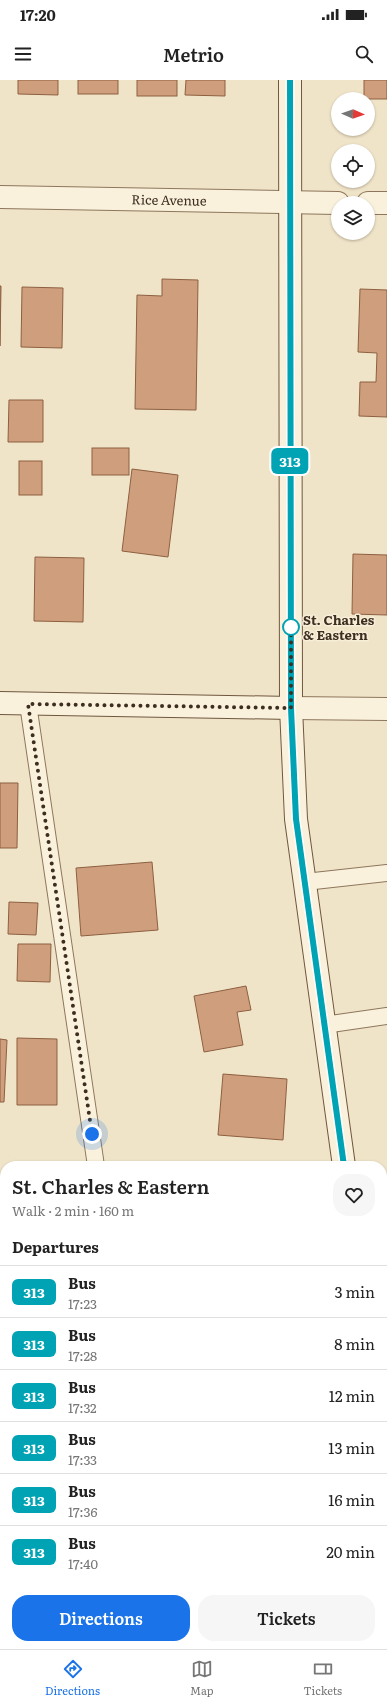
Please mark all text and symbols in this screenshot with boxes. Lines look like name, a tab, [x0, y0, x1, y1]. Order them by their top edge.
text: 17:20	[20, 3, 56, 26]
text: Metrio	[163, 41, 224, 68]
icon: menu	[12, 43, 34, 65]
icon: search	[353, 43, 375, 65]
north arrow	[331, 92, 375, 136]
map controls	[331, 92, 375, 240]
button: locate	[331, 144, 375, 188]
street label: Rice Avenue	[131, 189, 207, 210]
button: layers	[331, 196, 375, 240]
line badge: 313	[267, 448, 313, 474]
text: 313	[279, 451, 301, 471]
place label: St. Charles & Eastern	[303, 610, 375, 644]
marker: St. Charles & Eastern	[282, 618, 300, 636]
your location	[82, 1124, 102, 1144]
text: St. Charles & Eastern	[12, 1172, 210, 1200]
button: heart	[333, 1174, 375, 1216]
text: Walk · 2 min · 160 m	[12, 1201, 134, 1220]
text: Departures	[12, 1235, 99, 1258]
text: Bus	[68, 1271, 96, 1294]
text: 3 min	[334, 1280, 375, 1303]
text: 313	[23, 1282, 45, 1302]
text: 17:23	[68, 1294, 97, 1313]
text: Bus	[68, 1323, 96, 1346]
text: 8 min	[334, 1332, 375, 1355]
text: 313	[23, 1334, 45, 1354]
text: 17:28	[68, 1346, 97, 1365]
text: Bus	[68, 1375, 96, 1398]
text: 12 min	[329, 1384, 375, 1407]
text: 313	[23, 1386, 45, 1406]
text: 17:32	[68, 1398, 97, 1417]
text: Bus	[68, 1427, 96, 1450]
text: 13 min	[328, 1436, 375, 1459]
text: 313	[23, 1438, 45, 1458]
text: 17:33	[68, 1450, 97, 1469]
text: Bus	[68, 1479, 96, 1502]
text: 16 min	[328, 1488, 375, 1511]
text: 313	[23, 1490, 45, 1510]
text: 17:36	[68, 1502, 97, 1521]
text: Bus	[68, 1531, 96, 1554]
text: 20 min	[326, 1540, 375, 1563]
text: 313	[23, 1542, 45, 1562]
text: 17:40	[68, 1554, 98, 1573]
button: Directions	[12, 1595, 190, 1641]
button: Tickets	[198, 1595, 375, 1641]
tab: Directions	[45, 1658, 100, 1698]
tab: Map	[190, 1658, 213, 1698]
tab: Tickets	[304, 1658, 342, 1698]

